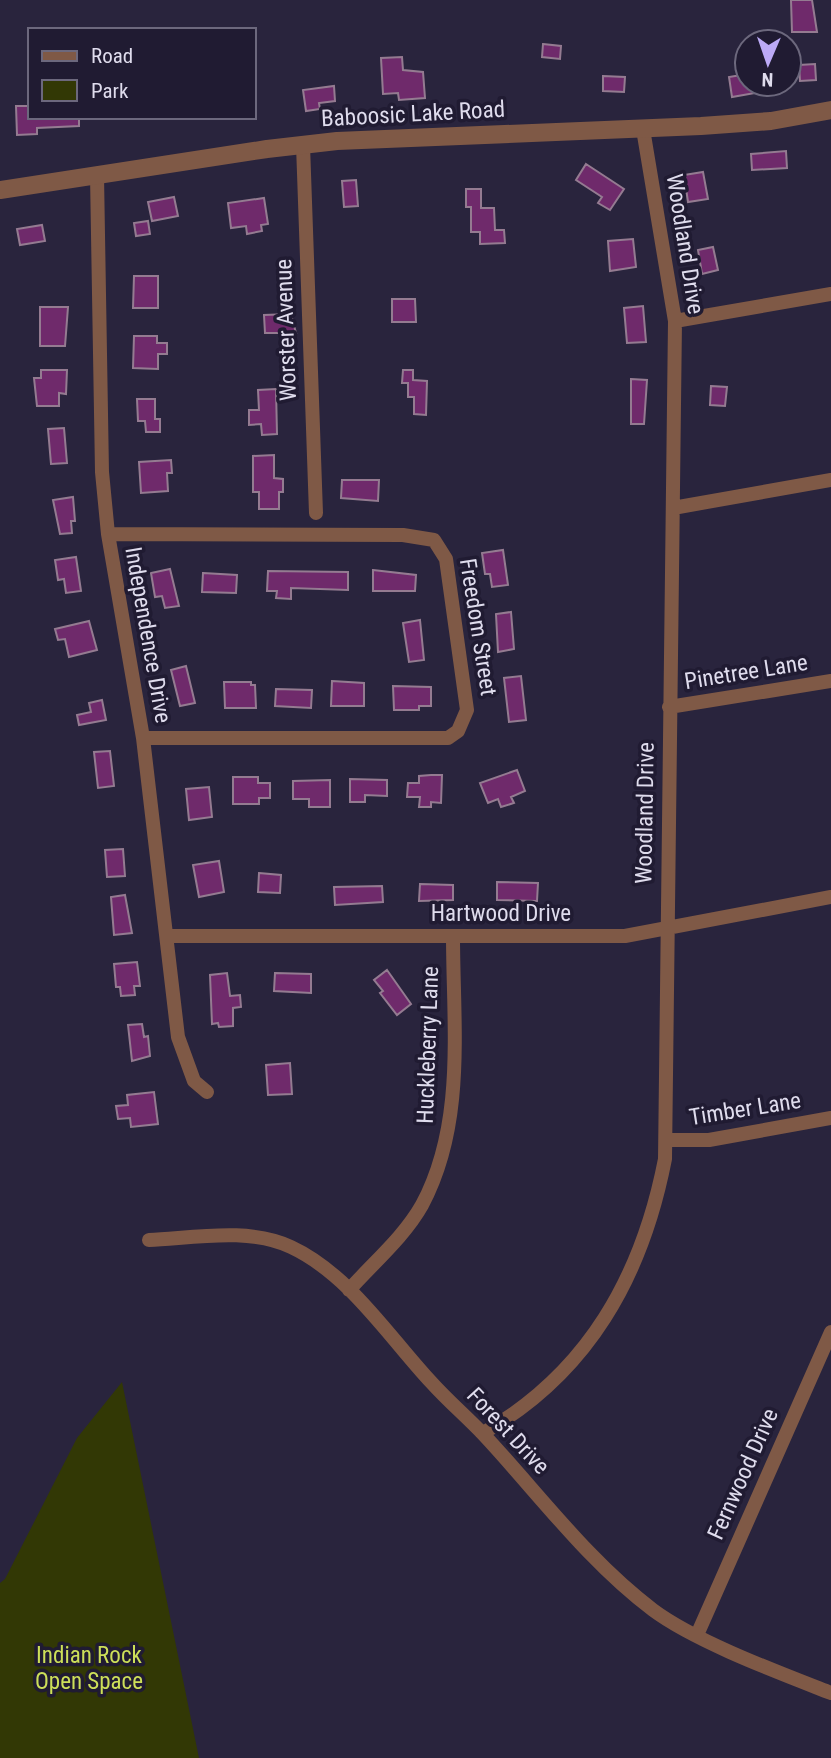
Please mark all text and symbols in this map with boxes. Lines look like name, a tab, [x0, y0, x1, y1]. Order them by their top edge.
legend	[28, 28, 256, 119]
north arrow	[733, 28, 803, 98]
text: Road	[91, 44, 133, 68]
text: N	[761, 68, 774, 91]
text: Park	[91, 79, 129, 103]
street label: Baboosic Lake Road	[320, 96, 506, 132]
street label: Woodland Drive	[661, 172, 709, 316]
street label: Worster Avenue	[270, 258, 302, 402]
street label: Independence Drive	[119, 545, 177, 725]
street label: Freedom Street	[454, 556, 502, 698]
street label: Pinetree Lane	[683, 649, 809, 695]
street label: Woodland Drive	[630, 742, 660, 884]
street label: Hartwood Drive	[431, 900, 571, 927]
street label: Huckleberry Lane	[412, 966, 444, 1124]
street label: Timber Lane	[687, 1087, 803, 1131]
street label: Forest Drive	[461, 1382, 555, 1480]
street label: Fernwood Drive	[702, 1404, 784, 1544]
park label: Indian Rock Open Space	[35, 1642, 143, 1695]

